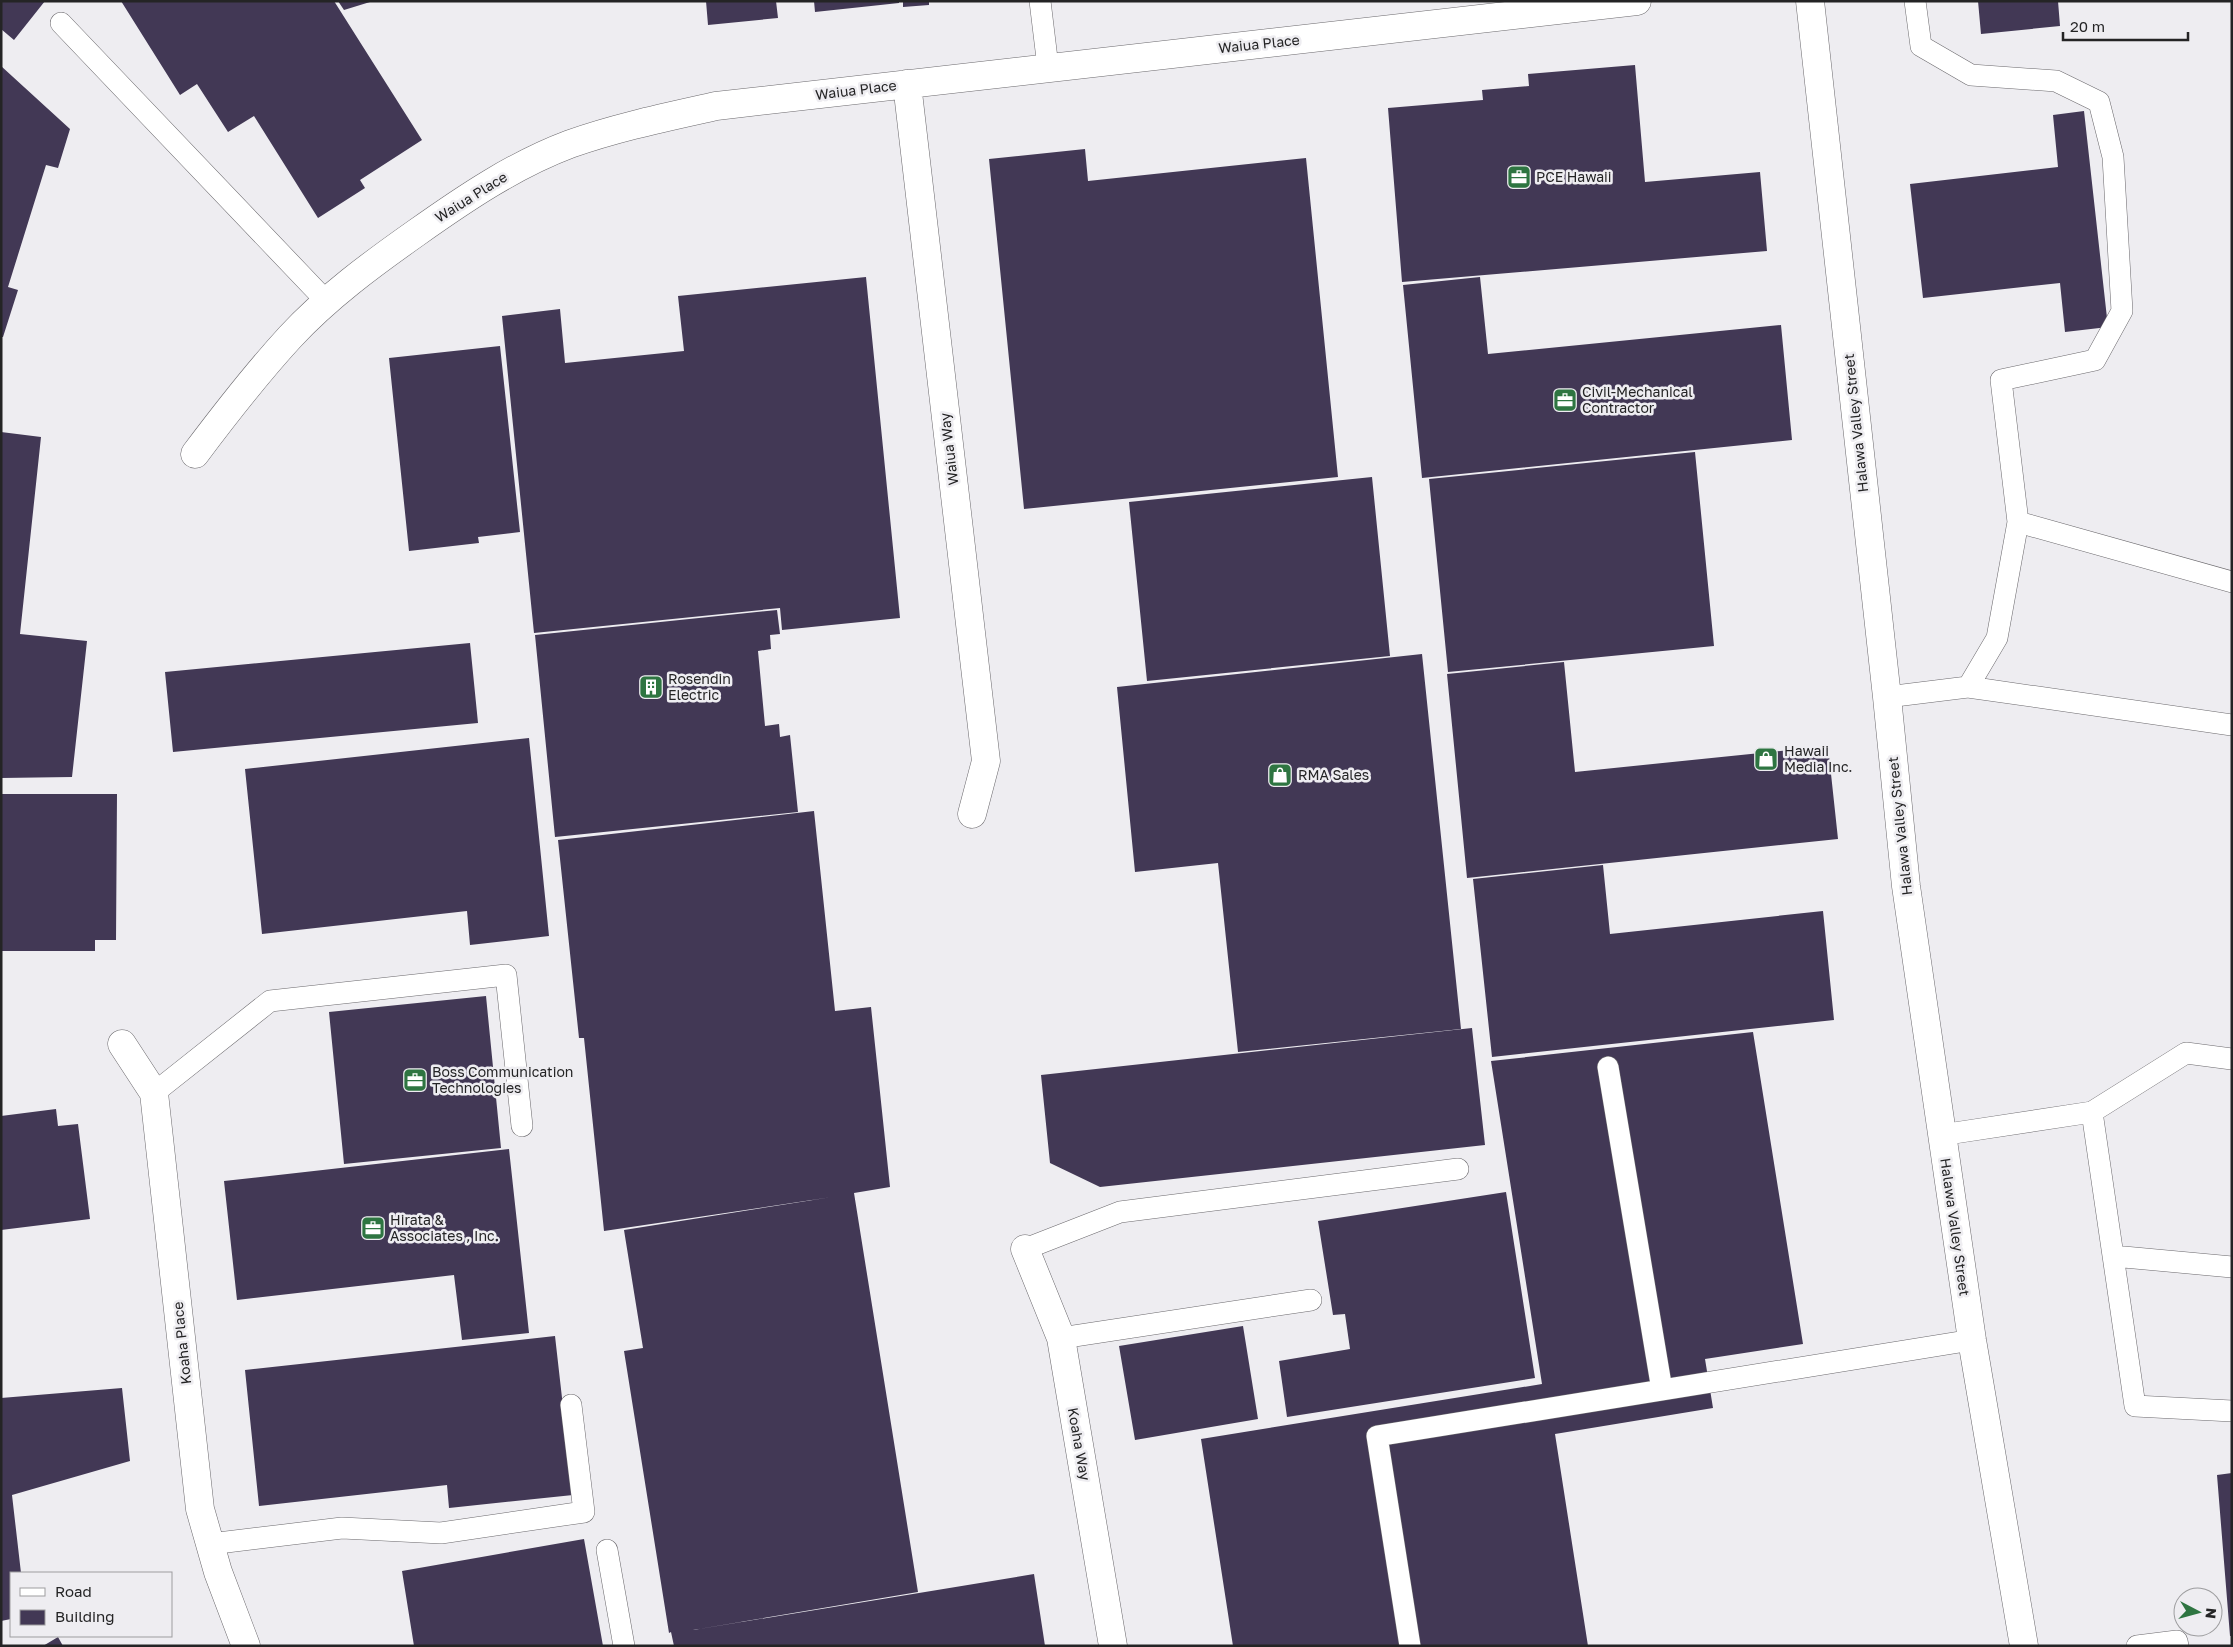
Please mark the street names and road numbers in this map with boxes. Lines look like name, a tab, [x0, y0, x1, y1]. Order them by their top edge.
street label: Waiua Place	[1217, 31, 1300, 56]
street label: Waiua Place	[814, 76, 898, 103]
street label: Waiua Place	[432, 168, 510, 225]
street label: Halawa Valley Street	[1840, 353, 1871, 493]
street label: Waiua Way	[936, 412, 961, 486]
street label: Halawa Valley Street	[1884, 756, 1915, 896]
street label: Halawa Valley Street	[1937, 1157, 1974, 1297]
street label: Koaha Place	[169, 1301, 194, 1385]
street label: Koaha Way	[1065, 1406, 1094, 1482]

